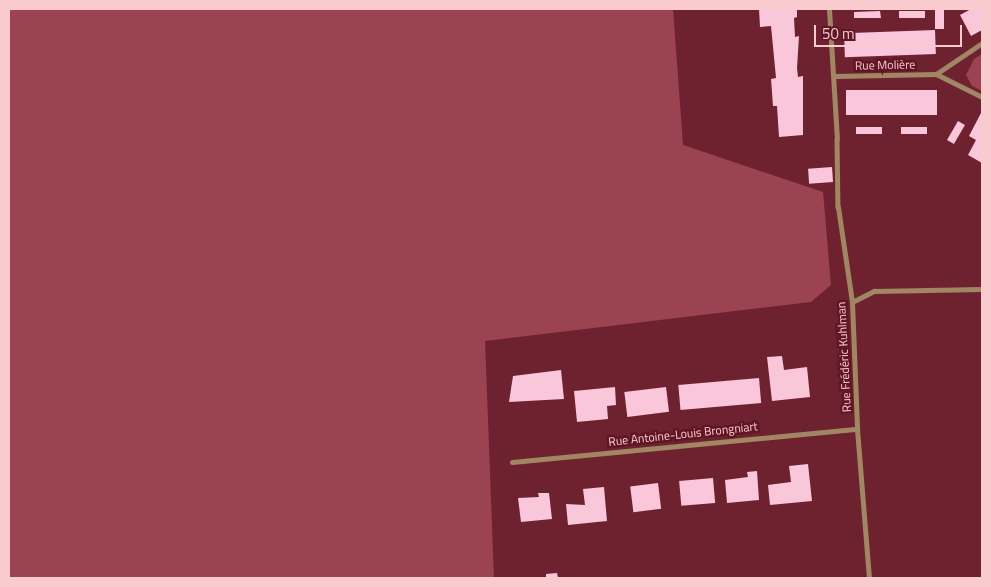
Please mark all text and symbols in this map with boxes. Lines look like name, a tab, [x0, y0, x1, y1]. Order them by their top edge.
scale bar	[816, 15, 964, 47]
text: 50 m	[822, 22, 855, 45]
street label: Rue Molière	[855, 57, 915, 73]
street label: Rue Frédéric Kuhlman	[834, 302, 854, 412]
street label: Rue Antoine-Louis Brongniart	[608, 419, 758, 449]

